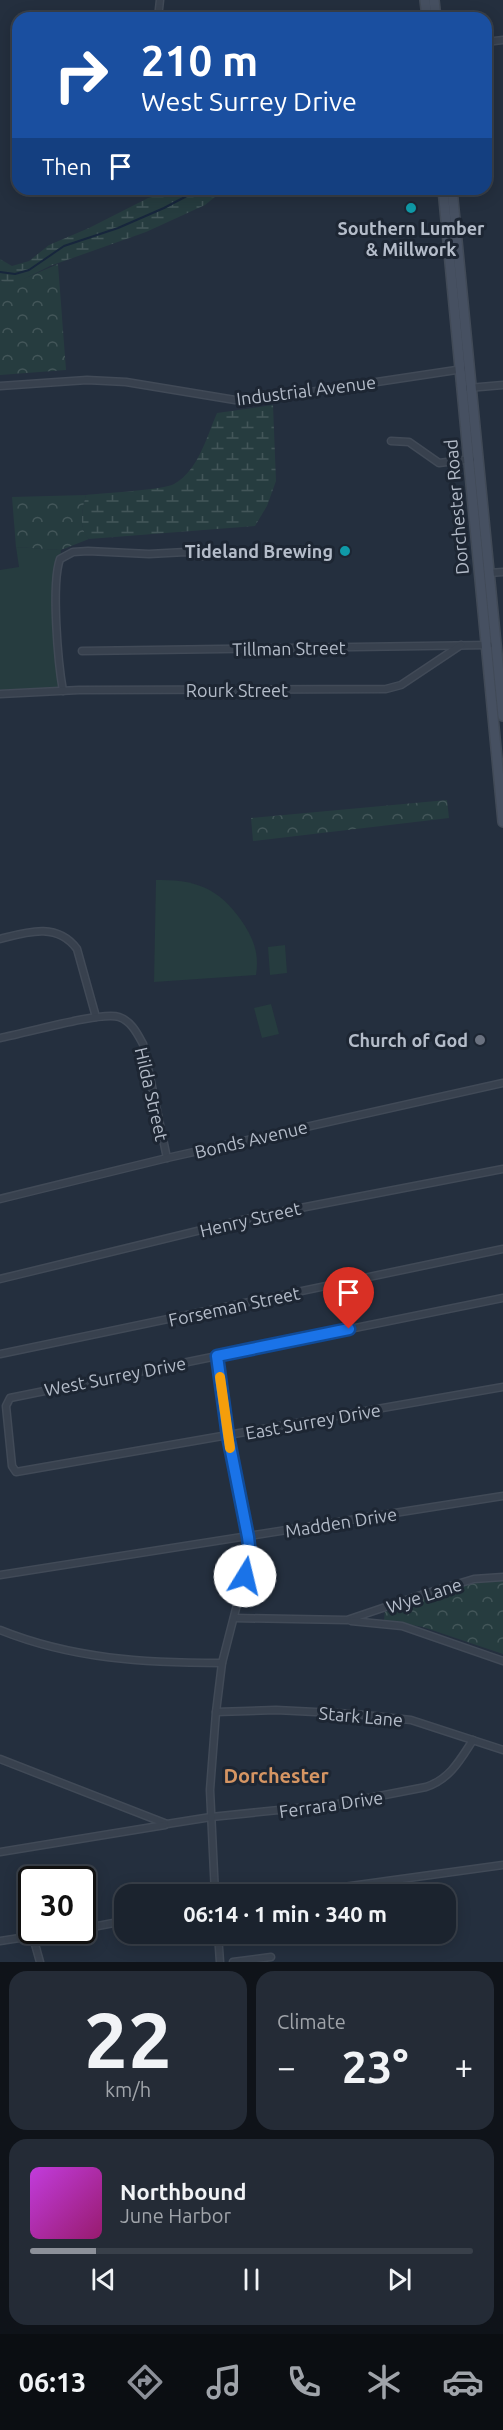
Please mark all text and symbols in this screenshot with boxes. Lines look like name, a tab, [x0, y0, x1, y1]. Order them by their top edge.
icon: right	[42, 36, 120, 114]
text: 210 m	[141, 37, 258, 84]
text: West Surrey Drive	[141, 86, 357, 116]
icon: arrive	[104, 150, 137, 183]
text: Then	[42, 154, 92, 179]
marker: Southern Lumber & Millwork	[404, 201, 418, 215]
place label: Southern Lumber & Millwork	[338, 218, 485, 259]
street label: Industrial Avenue	[235, 372, 377, 408]
street label: Dorchester Road	[440, 438, 472, 576]
place label: Tideland Brewing	[185, 541, 333, 561]
marker: Tideland Brewing	[338, 544, 352, 558]
street label: Tillman Street	[232, 637, 346, 659]
street label: Rourk Street	[186, 680, 288, 700]
place label: Church of God	[348, 1030, 468, 1050]
marker: Church of God	[473, 1033, 487, 1047]
street label: Hilda Street	[131, 1045, 173, 1143]
street label: Bonds Avenue	[193, 1116, 309, 1162]
street label: Henry Street	[198, 1198, 302, 1240]
pin	[323, 1267, 374, 1329]
icon: arrive	[332, 1276, 365, 1309]
street label: Forseman Street	[166, 1282, 302, 1330]
street label: West Surrey Drive	[42, 1352, 188, 1400]
street label: East Surrey Drive	[244, 1399, 382, 1443]
street label: Madden Drive	[284, 1503, 398, 1541]
position arrow	[213, 1544, 277, 1608]
street label: Wye Lane	[384, 1573, 464, 1617]
street label: Stark Lane	[318, 1702, 404, 1730]
district label: Dorchester	[223, 1764, 329, 1787]
street label: Ferrara Drive	[278, 1787, 384, 1821]
speed limit sign: 30	[18, 1866, 96, 1944]
text: 06:14 · 1 min · 340 m	[183, 1901, 387, 1926]
text: 22	[84, 1995, 172, 2083]
text: Climate	[277, 2010, 346, 2033]
text: 23°	[342, 2041, 408, 2092]
text: −	[277, 2048, 296, 2085]
text: +	[454, 2048, 473, 2085]
text: km/h	[105, 2078, 151, 2101]
text: Northbound	[120, 2179, 246, 2204]
text: June Harbor	[120, 2204, 231, 2227]
icon: previous	[87, 2263, 120, 2296]
icon: pause	[235, 2263, 268, 2296]
icon: next	[383, 2263, 416, 2296]
icon: directions	[124, 2361, 166, 2403]
icon: music	[203, 2361, 245, 2403]
icon: phone	[283, 2361, 325, 2403]
icon: climate	[363, 2361, 405, 2403]
icon: car	[442, 2361, 484, 2403]
text: 06:13	[19, 2367, 86, 2397]

